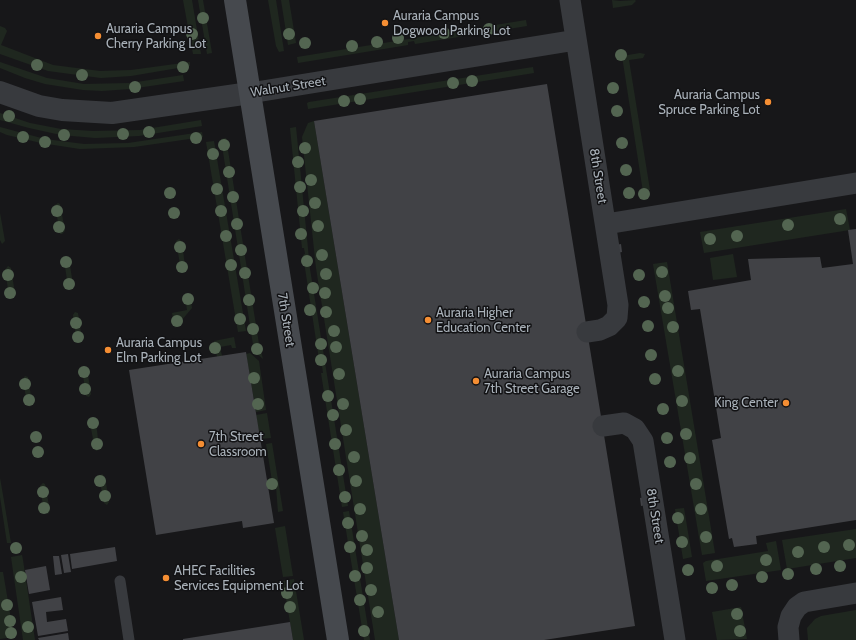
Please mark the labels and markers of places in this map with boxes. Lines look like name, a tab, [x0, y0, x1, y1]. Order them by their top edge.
place label: Auraria Campus Dogwood Parking Lot	[393, 8, 510, 39]
marker: Auraria Campus Dogwood Parking Lot	[380, 18, 390, 28]
place label: Auraria Campus Cherry Parking Lot	[106, 21, 206, 52]
marker: Auraria Campus Cherry Parking Lot	[93, 31, 103, 41]
place label: Auraria Campus Spruce Parking Lot	[658, 87, 760, 118]
marker: Auraria Campus Spruce Parking Lot	[763, 97, 773, 107]
place label: Auraria Higher Education Center	[436, 305, 530, 336]
marker: Auraria Higher Education Center	[423, 315, 433, 325]
place label: Auraria Campus Elm Parking Lot	[116, 335, 202, 366]
marker: Auraria Campus Elm Parking Lot	[103, 345, 113, 355]
place label: Auraria Campus 7th Street Garage	[484, 366, 580, 397]
marker: Auraria Campus 7th Street Garage	[471, 376, 481, 386]
place label: King Center	[714, 395, 778, 411]
marker: King Center	[781, 398, 791, 408]
place label: 7th Street Classroom	[209, 429, 267, 460]
marker: 7th Street Classroom	[196, 439, 206, 449]
place label: AHEC Facilities Services Equipment Lot	[174, 563, 304, 594]
marker: AHEC Facilities Services Equipment Lot	[161, 573, 171, 583]

